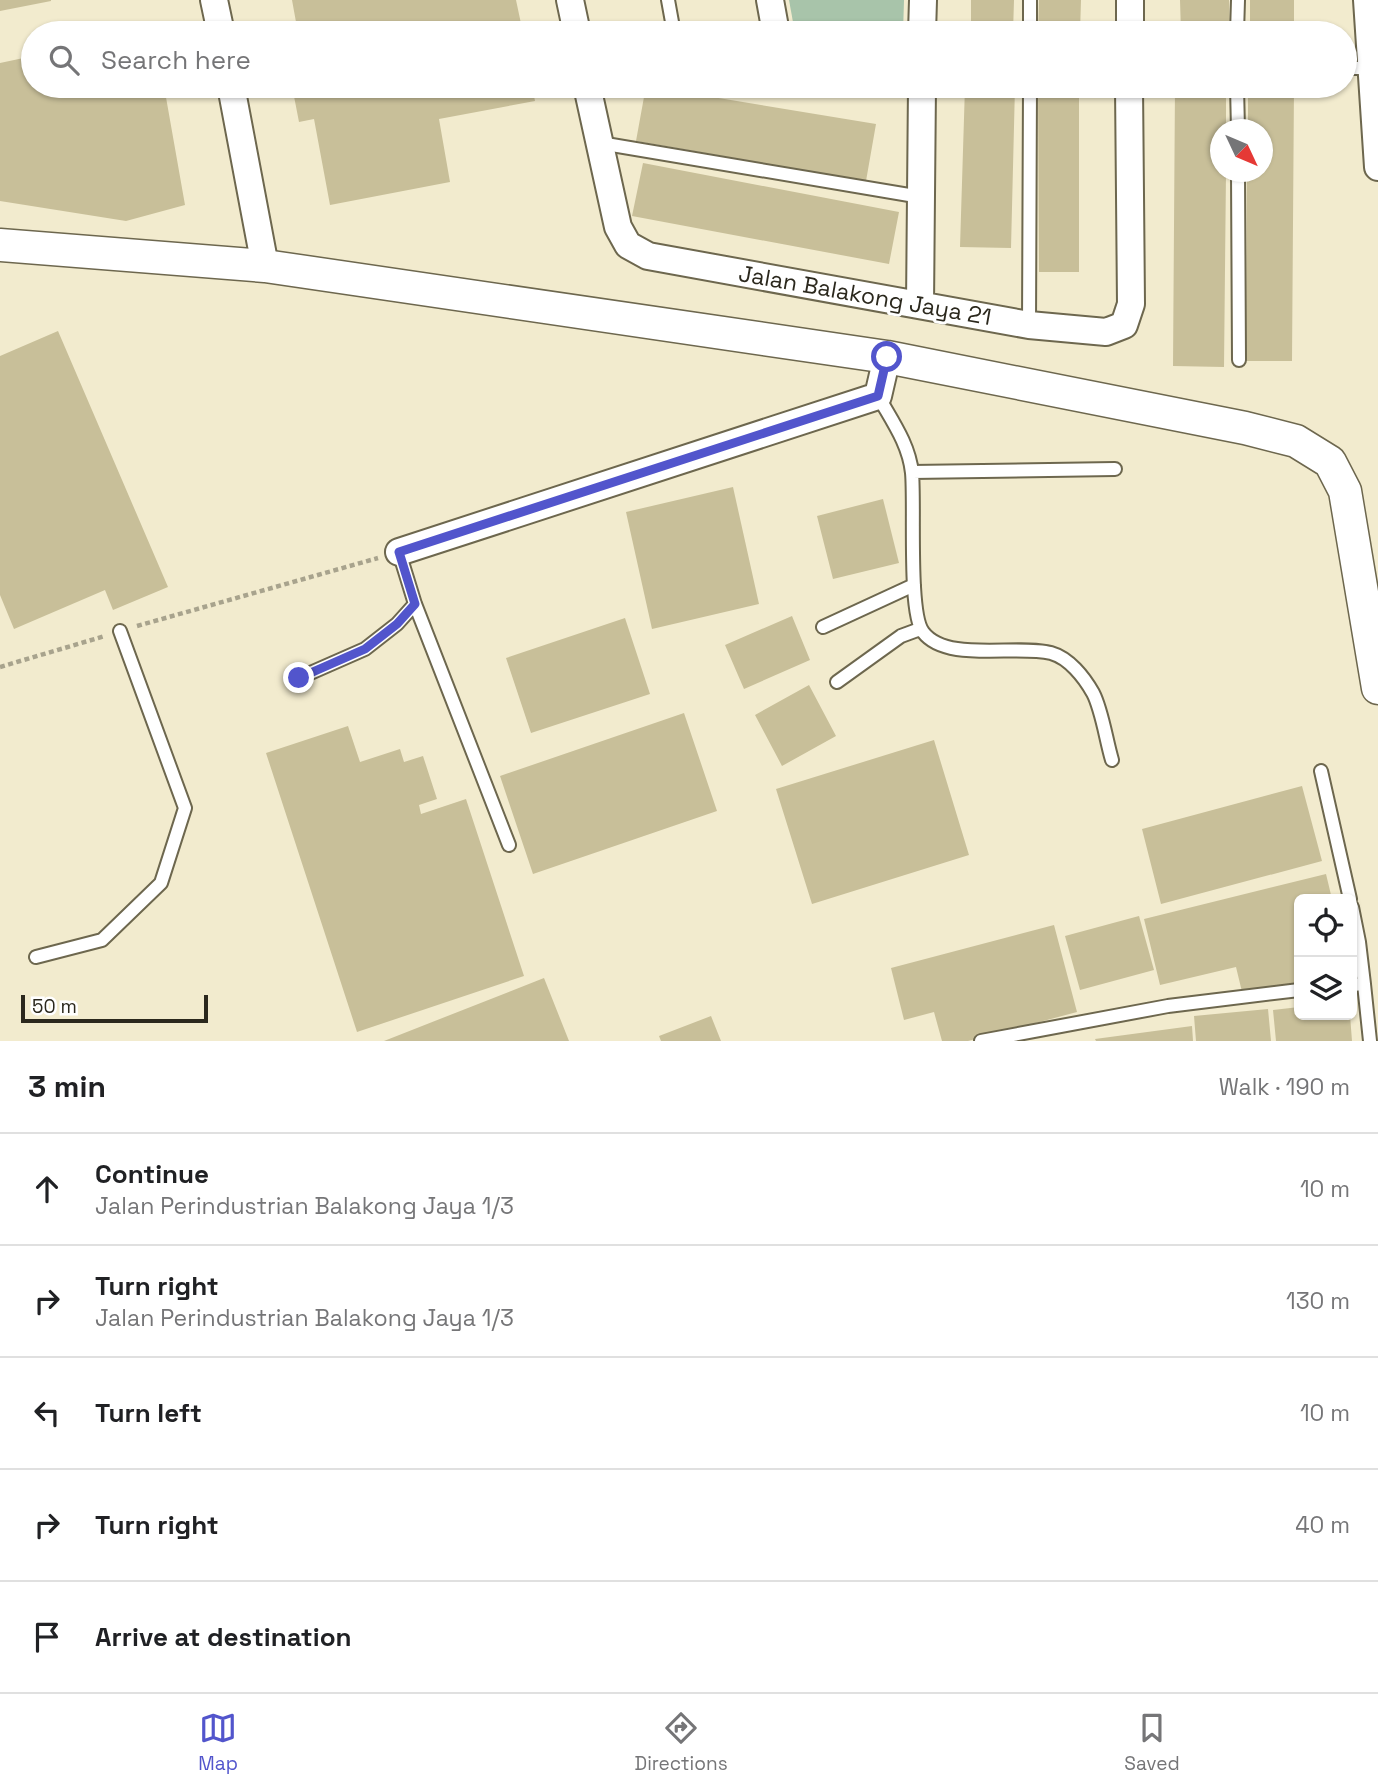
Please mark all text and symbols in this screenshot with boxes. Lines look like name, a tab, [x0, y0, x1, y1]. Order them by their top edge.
search box	[21, 21, 1357, 98]
icon: search	[45, 41, 83, 79]
text: Search here	[101, 43, 251, 77]
north arrow	[1210, 119, 1273, 182]
street label: Jalan Balakong Jaya 21	[736, 258, 994, 332]
route start	[871, 341, 902, 372]
route end	[283, 662, 314, 693]
map controls	[1294, 894, 1357, 1020]
button: locate	[1294, 894, 1357, 957]
button: layers	[1294, 957, 1357, 1020]
scale bar	[21, 992, 208, 1024]
text: 50 m	[32, 994, 77, 1019]
text: 3 min	[28, 1067, 106, 1106]
text: Walk · 190 m	[1219, 1072, 1350, 1102]
text: Continue	[95, 1157, 209, 1191]
icon: ahead	[28, 1170, 66, 1208]
text: 10 m	[1300, 1174, 1350, 1204]
text: Jalan Perindustrian Balakong Jaya 1/3	[95, 1191, 514, 1221]
text: Turn right	[95, 1269, 219, 1303]
icon: right	[28, 1282, 66, 1320]
text: 130 m	[1286, 1286, 1350, 1316]
text: Jalan Perindustrian Balakong Jaya 1/3	[95, 1303, 514, 1333]
icon: left	[28, 1394, 66, 1432]
text: Turn left	[95, 1396, 202, 1430]
text: 10 m	[1300, 1398, 1350, 1428]
icon: right	[28, 1506, 66, 1544]
text: Turn right	[95, 1508, 219, 1542]
text: 40 m	[1295, 1510, 1350, 1540]
icon: arrive	[28, 1618, 66, 1656]
text: Arrive at destination	[95, 1620, 352, 1654]
tab: Map	[198, 1709, 238, 1776]
tab: Directions	[635, 1709, 728, 1776]
tab: Saved	[1124, 1709, 1180, 1776]

